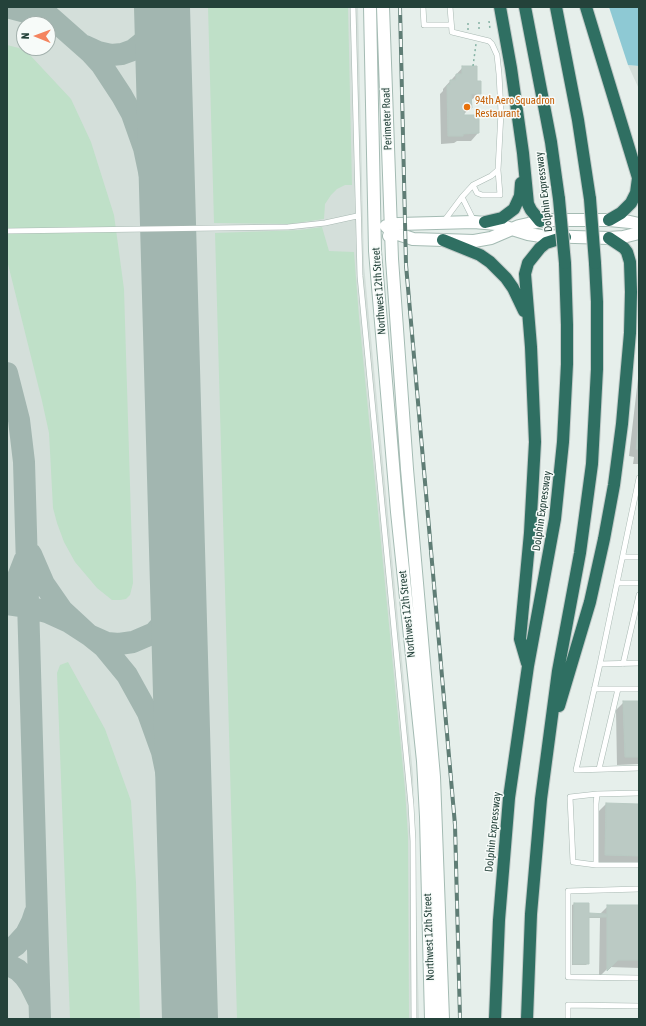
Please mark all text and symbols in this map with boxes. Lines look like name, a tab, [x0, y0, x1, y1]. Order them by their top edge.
north arrow	[16, 16, 56, 56]
text: N	[19, 32, 31, 39]
street label: Perimeter Road	[379, 87, 395, 151]
place label: 94th Aero Squadron Restaurant	[475, 94, 555, 120]
marker: 94th Aero Squadron Restaurant	[462, 102, 472, 112]
street label: Dolphin Expressway	[533, 151, 555, 233]
street label: Northwest 12th Street	[369, 247, 389, 335]
street label: Dolphin Expressway	[530, 470, 554, 552]
street label: Northwest 12th Street	[396, 570, 418, 658]
street label: Dolphin Expressway	[482, 791, 504, 873]
street label: Northwest 12th Street	[421, 893, 437, 981]

